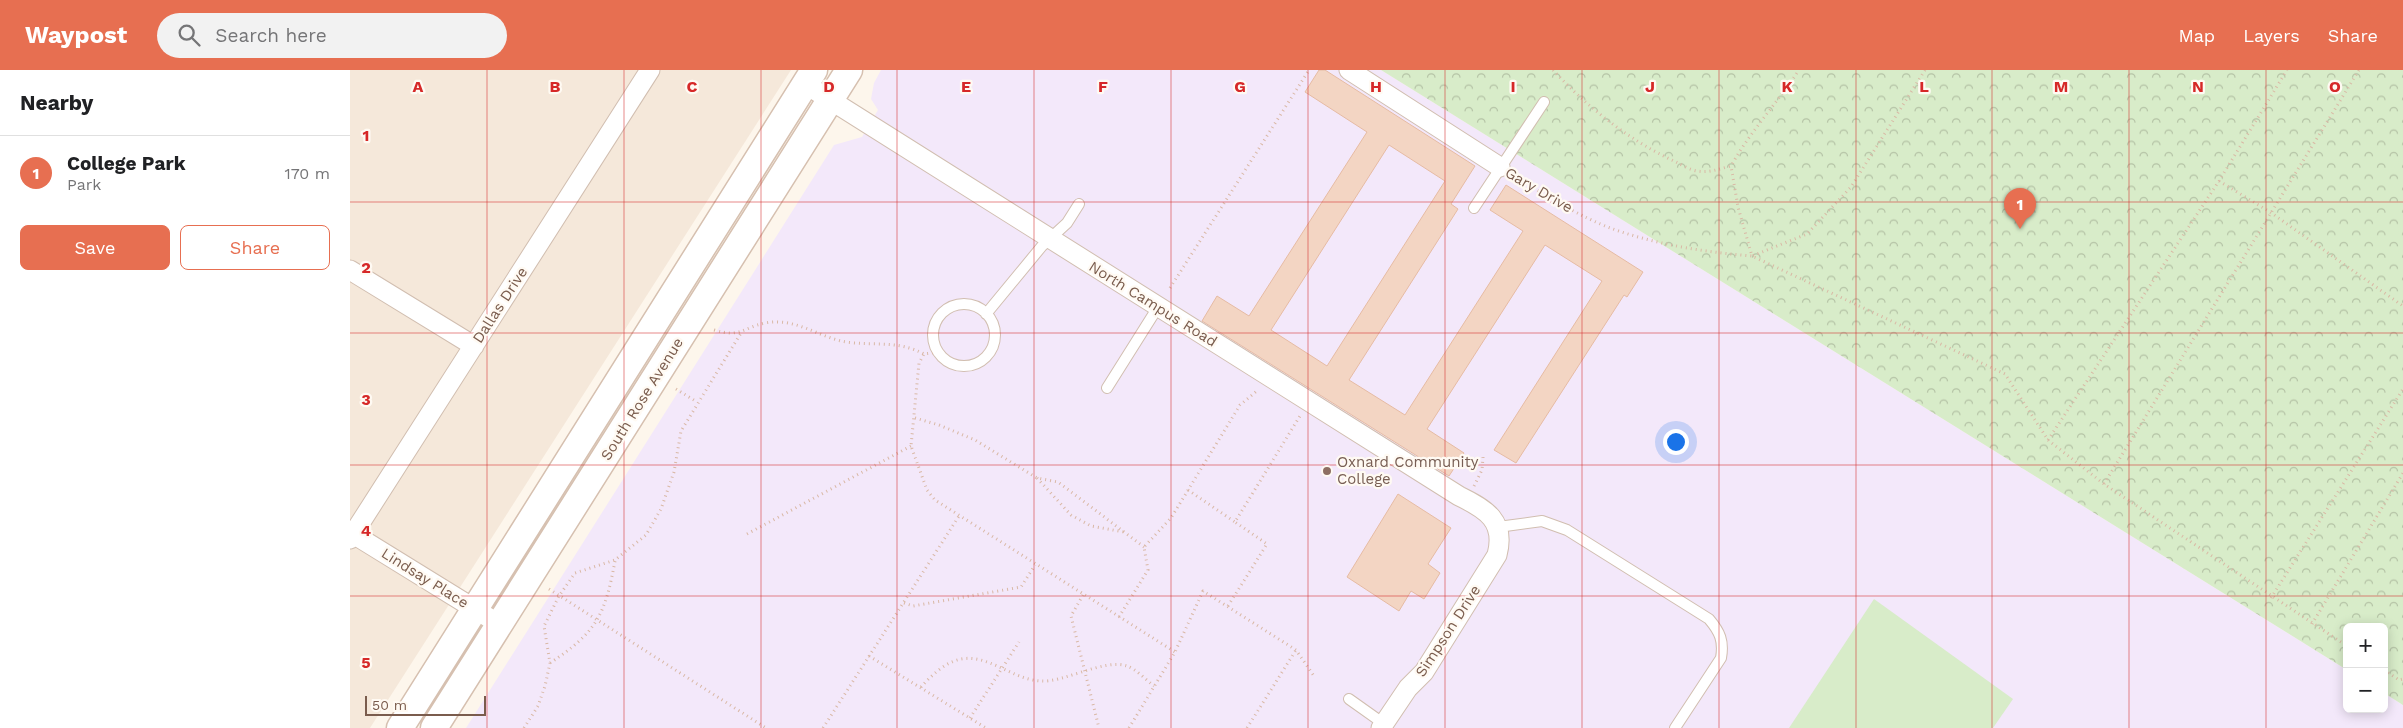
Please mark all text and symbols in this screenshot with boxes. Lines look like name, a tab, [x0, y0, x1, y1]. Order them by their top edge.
search box	[157, 13, 507, 58]
text: Waypost	[25, 21, 127, 49]
icon: search	[175, 21, 203, 49]
text: Search here	[215, 24, 327, 47]
text: Map	[2178, 25, 2215, 46]
text: Layers	[2243, 25, 2300, 46]
text: Share	[2328, 25, 2378, 46]
text: A	[413, 77, 424, 96]
text: B	[550, 77, 561, 96]
text: C	[687, 77, 698, 96]
text: D	[823, 77, 835, 96]
text: E	[961, 77, 971, 96]
text: F	[1098, 77, 1108, 96]
text: G	[1234, 77, 1246, 96]
text: H	[1370, 77, 1382, 96]
text: I	[1510, 77, 1516, 96]
text: J	[1645, 77, 1655, 96]
text: K	[1781, 77, 1793, 96]
text: L	[1919, 77, 1929, 96]
text: M	[2054, 77, 2068, 96]
text: N	[2192, 77, 2204, 96]
text: O	[2329, 77, 2341, 96]
text: Nearby	[20, 90, 93, 115]
text: 1	[363, 126, 369, 145]
text: College Park	[67, 152, 186, 175]
street label: Gary Drive	[1502, 163, 1576, 217]
text: 1	[33, 164, 39, 183]
text: 170 m	[284, 164, 330, 183]
text: Park	[67, 175, 101, 194]
pin: 1	[2004, 188, 2036, 229]
button: Save	[20, 225, 170, 270]
button: Share	[180, 225, 330, 270]
street label: North Campus Road	[1086, 257, 1220, 351]
text: 2	[361, 258, 371, 277]
street label: Dallas Drive	[469, 263, 531, 347]
street label: South Rose Avenue	[597, 334, 687, 464]
text: 3	[361, 390, 371, 409]
your location	[1663, 429, 1689, 455]
place label: Oxnard Community College	[1337, 453, 1479, 488]
marker: Oxnard Community College	[1321, 465, 1333, 477]
text: 4	[361, 521, 371, 540]
street label: Lindsay Place	[378, 544, 472, 612]
street label: Simpson Drive	[1412, 582, 1484, 680]
map controls	[2343, 623, 2388, 713]
button: +	[2343, 623, 2388, 668]
text: 5	[361, 653, 371, 672]
button: −	[2343, 668, 2388, 713]
scale bar	[365, 693, 486, 716]
text: 50 m	[372, 697, 407, 713]

